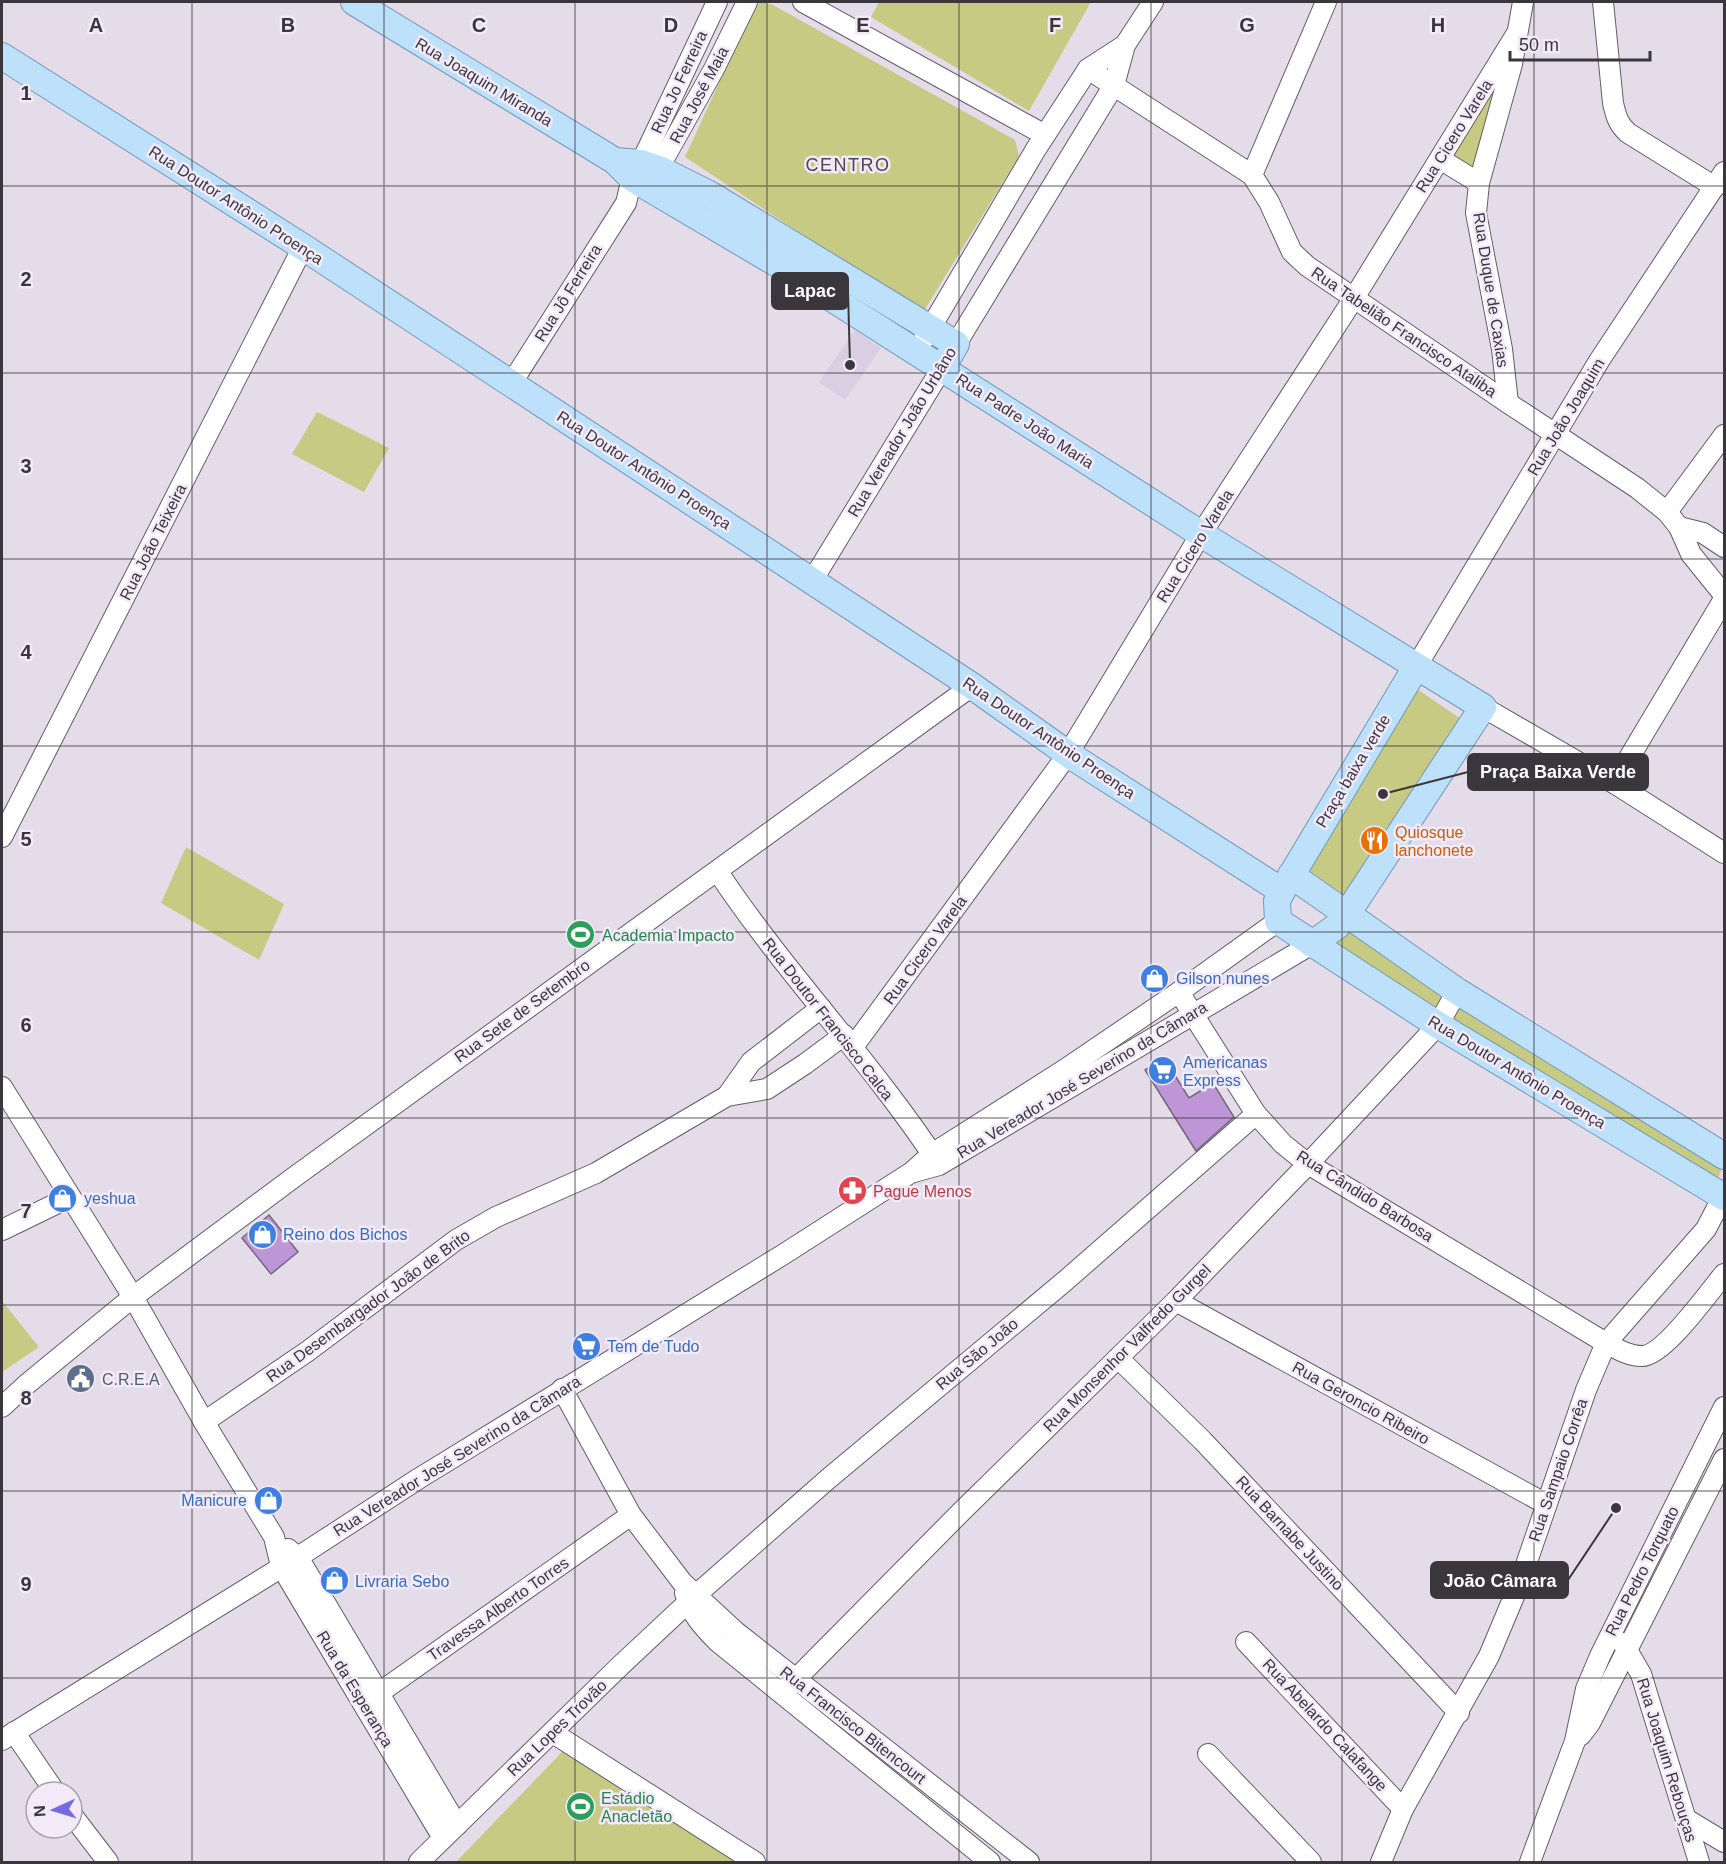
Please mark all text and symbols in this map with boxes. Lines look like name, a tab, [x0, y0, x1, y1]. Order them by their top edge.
text: A	[89, 14, 103, 36]
text: B	[281, 14, 295, 36]
text: C	[472, 14, 486, 36]
text: D	[664, 14, 678, 36]
text: E	[856, 14, 870, 36]
text: F	[1049, 14, 1061, 36]
text: G	[1239, 14, 1255, 36]
text: H	[1431, 14, 1445, 36]
scale bar	[1510, 24, 1650, 62]
street label: Rua Jo Ferreira	[648, 28, 710, 136]
street label: Rua Joaquim Miranda	[413, 34, 556, 130]
text: 50 m	[1519, 35, 1559, 55]
street label: Rua José Maia	[666, 44, 732, 146]
street label: Rua Cicero Varela	[1412, 76, 1496, 195]
text: 1	[20, 82, 32, 104]
street label: Rua Doutor Antônio Proença	[146, 142, 326, 268]
district label: CENTRO	[806, 155, 891, 175]
street label: Rua Duque de Caxias	[1470, 211, 1512, 369]
street label: Rua Jô Ferreira	[531, 241, 605, 345]
street label: Rua Tabelião Francisco Ataliba	[1308, 264, 1500, 400]
text: 2	[20, 268, 32, 290]
callout: Lapac	[772, 273, 848, 309]
text: Lapac	[784, 281, 836, 301]
street label: Rua Vereador João Urbâno	[845, 344, 960, 520]
street label: Rua João Joaquim	[1524, 355, 1608, 479]
street label: Rua Padre João Maria	[953, 370, 1097, 472]
street label: Rua Doutor Antônio Proença	[554, 407, 734, 533]
text: 3	[20, 455, 32, 477]
street label: Rua João Teixeira	[116, 481, 190, 603]
street label: Rua Cicero Varela	[1153, 486, 1237, 605]
text: 4	[20, 641, 32, 663]
street label: Rua Doutor Antônio Proença	[960, 674, 1138, 802]
street label: Praça baixa verde	[1313, 711, 1394, 831]
callout: Praça Baixa Verde	[1468, 754, 1648, 790]
text: Praça Baixa Verde	[1480, 762, 1636, 782]
place label: Quiosque lanchonete	[1395, 824, 1473, 859]
restaurant icon: Quiosque lanchonete	[1358, 825, 1390, 857]
text: 5	[20, 828, 32, 850]
street label: Rua Cicero Varela	[880, 893, 970, 1007]
sports icon: Academia Impacto	[565, 919, 597, 951]
place label: Academia Impacto	[602, 927, 735, 944]
street label: Rua Doutor Francisco Calca	[759, 935, 897, 1103]
street label: Rua Sete de Setembro	[451, 956, 593, 1066]
shop icon: Gilson nunes	[1139, 962, 1171, 994]
place label: Gilson nunes	[1176, 970, 1269, 987]
street label: Rua Vereador José Severino da Câmara	[954, 998, 1210, 1161]
street label: Rua Doutor Antônio Proença	[1425, 1012, 1609, 1132]
text: 6	[20, 1014, 32, 1036]
place label: Americanas Express	[1183, 1054, 1267, 1089]
supermarket icon: Americanas Express	[1146, 1055, 1178, 1087]
street label: Rua Cândido Barbosa	[1294, 1147, 1436, 1245]
pharmacy icon: Pague Menos	[836, 1175, 868, 1207]
shop icon: yeshua	[47, 1182, 79, 1214]
place label: Pague Menos	[873, 1183, 972, 1200]
place label: yeshua	[84, 1190, 136, 1207]
text: 7	[20, 1200, 32, 1222]
shop icon: Reino dos Bichos	[246, 1218, 278, 1250]
street label: Rua Desembargador João de Brito	[263, 1226, 473, 1386]
place label: Reino dos Bichos	[283, 1226, 408, 1243]
street label: Rua Monsenhor Valfredo Gurgel	[1040, 1261, 1214, 1435]
street label: Rua São João	[933, 1315, 1021, 1393]
supermarket icon: Tem de Tudo	[570, 1330, 602, 1362]
place label: Tem de Tudo	[607, 1338, 700, 1355]
street label: Rua Geroncio Ribeiro	[1290, 1358, 1432, 1448]
public building icon: C.R.E.A	[65, 1363, 97, 1395]
place label: C.R.E.A	[102, 1371, 160, 1388]
street label: Rua Vereador José Severino da Câmara	[330, 1372, 584, 1540]
text: 8	[20, 1387, 32, 1409]
street label: Rua Sampaio Corrêa	[1525, 1396, 1591, 1544]
street label: Rua Barnabe Justino	[1233, 1473, 1347, 1594]
shop icon: Manicure	[252, 1484, 284, 1516]
place label: Manicure	[181, 1492, 247, 1509]
street label: Rua Pedro Torquato	[1602, 1503, 1682, 1639]
street label: Travessa Alberto Torres	[424, 1554, 572, 1664]
callout: João Câmara	[1431, 1562, 1568, 1598]
shop icon: Livraria Sebo	[318, 1565, 350, 1597]
text: João Câmara	[1443, 1571, 1558, 1591]
text: 9	[20, 1573, 32, 1595]
place label: Livraria Sebo	[355, 1573, 449, 1590]
street label: Rua da Esperança	[314, 1628, 396, 1750]
street label: Rua Abelardo Calafange	[1259, 1655, 1391, 1795]
street label: Rua Francisco Bitencourt	[777, 1663, 929, 1787]
street label: Rua Lopes Trovão	[504, 1676, 610, 1780]
street label: Rua Joaquim Rebouças	[1634, 1676, 1700, 1844]
north arrow	[24, 1780, 84, 1840]
place label: Estádio Anacletão	[601, 1790, 672, 1825]
sports icon: Estádio Anacletão	[564, 1791, 596, 1823]
text: N	[31, 1805, 48, 1817]

